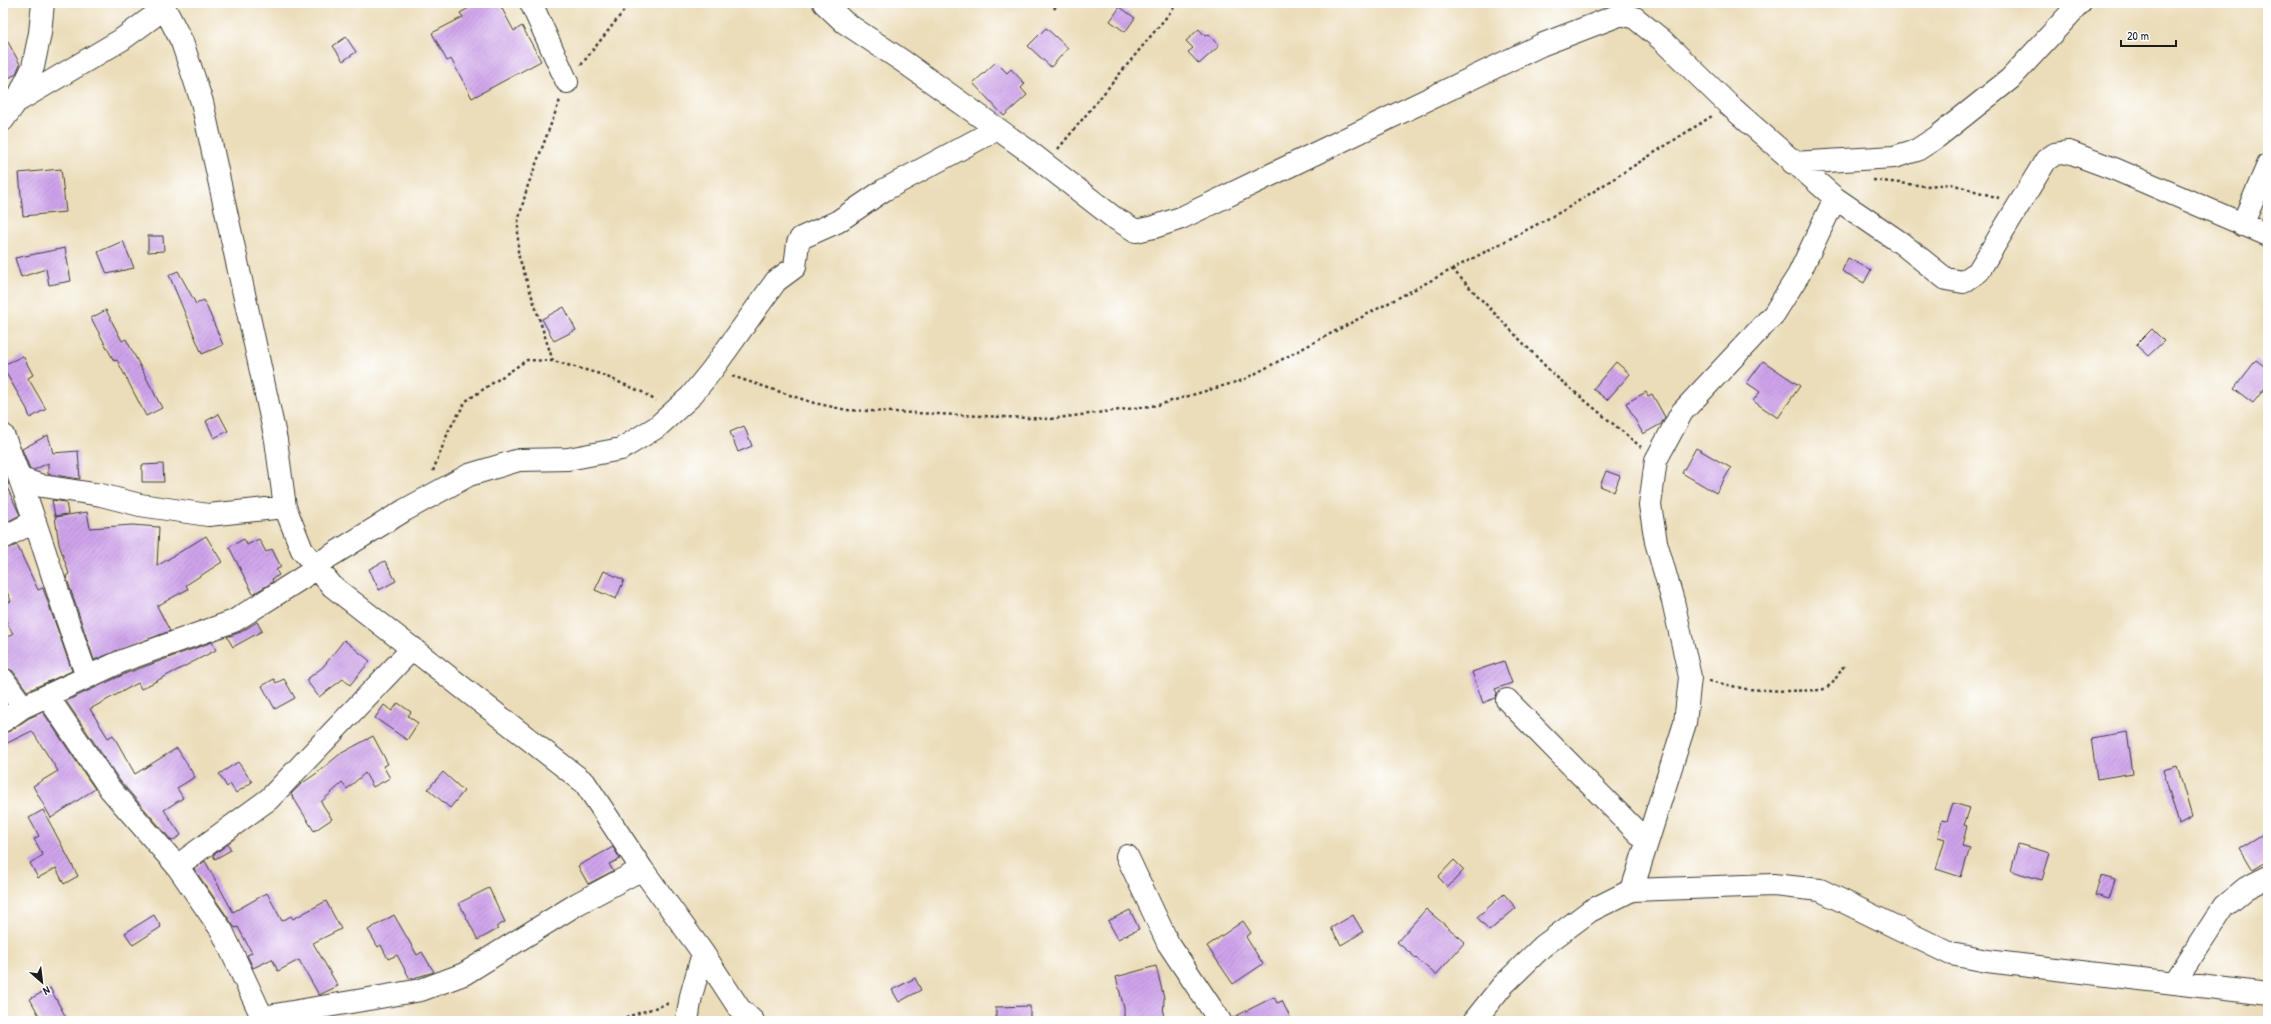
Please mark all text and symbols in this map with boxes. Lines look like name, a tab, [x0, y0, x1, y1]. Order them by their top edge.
scale bar	[2121, 22, 2176, 48]
text: 20 m	[2127, 27, 2149, 44]
north arrow	[22, 962, 62, 1002]
text: N	[41, 983, 53, 998]

